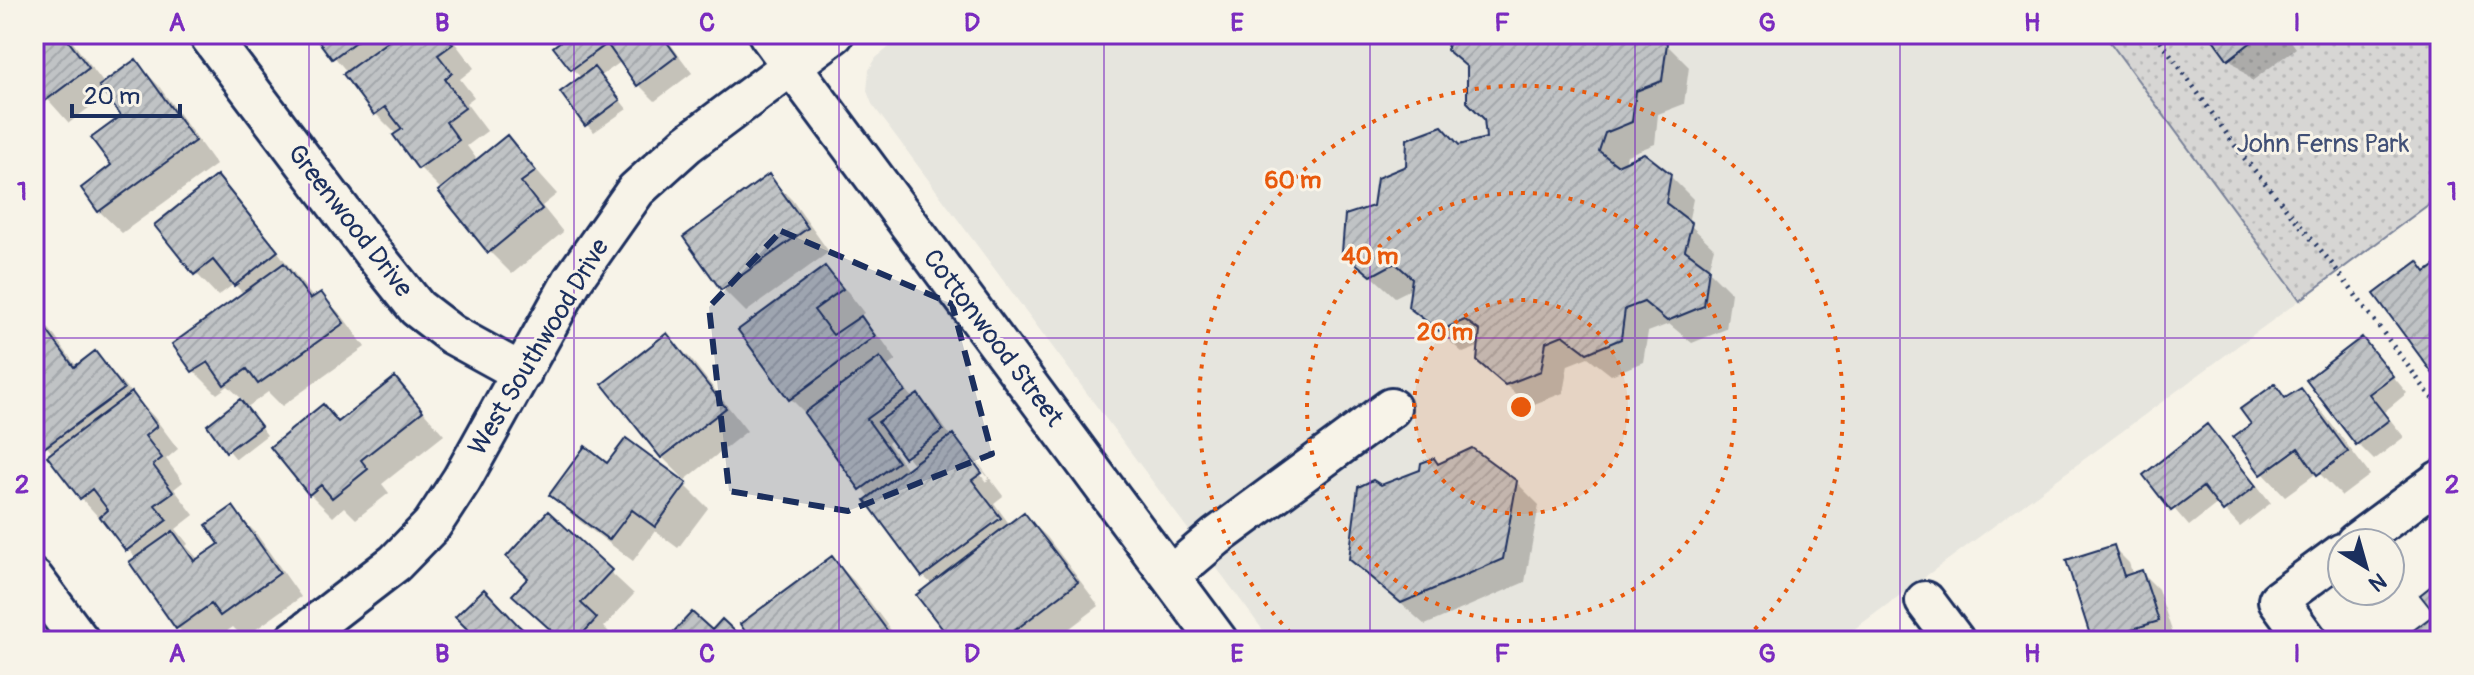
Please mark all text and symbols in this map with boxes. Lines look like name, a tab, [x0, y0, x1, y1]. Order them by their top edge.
text: A	[169, 7, 186, 39]
text: B	[435, 7, 449, 39]
text: C	[699, 7, 715, 39]
text: D	[964, 7, 980, 39]
text: E	[1230, 7, 1244, 39]
text: F	[1494, 7, 1510, 39]
text: G	[1758, 7, 1776, 39]
text: H	[2024, 7, 2040, 39]
text: I	[2293, 7, 2301, 39]
scale bar	[72, 68, 180, 118]
text: 20 m	[84, 82, 140, 111]
park label: John Ferns Park	[2237, 128, 2410, 160]
street label: Greenwood Drive	[280, 138, 420, 304]
text: 60 m	[1265, 166, 1321, 195]
text: 1	[17, 176, 27, 208]
text: 1	[2447, 176, 2457, 208]
street label: West Southwood Drive	[462, 233, 616, 461]
text: 40 m	[1342, 242, 1398, 271]
street label: Cottonwood Street	[916, 243, 1070, 433]
text: 20 m	[1417, 318, 1473, 347]
centre of rings	[1507, 393, 1535, 421]
text: 2	[15, 469, 29, 501]
text: 2	[2445, 469, 2459, 501]
north arrow	[2326, 527, 2406, 607]
text: N	[2363, 567, 2392, 598]
text: A	[169, 638, 186, 670]
text: B	[435, 638, 449, 670]
text: C	[699, 638, 715, 670]
text: D	[964, 638, 980, 670]
text: E	[1230, 638, 1244, 670]
text: F	[1494, 638, 1510, 670]
text: G	[1758, 638, 1776, 670]
text: H	[2024, 638, 2040, 670]
text: I	[2293, 638, 2301, 670]

